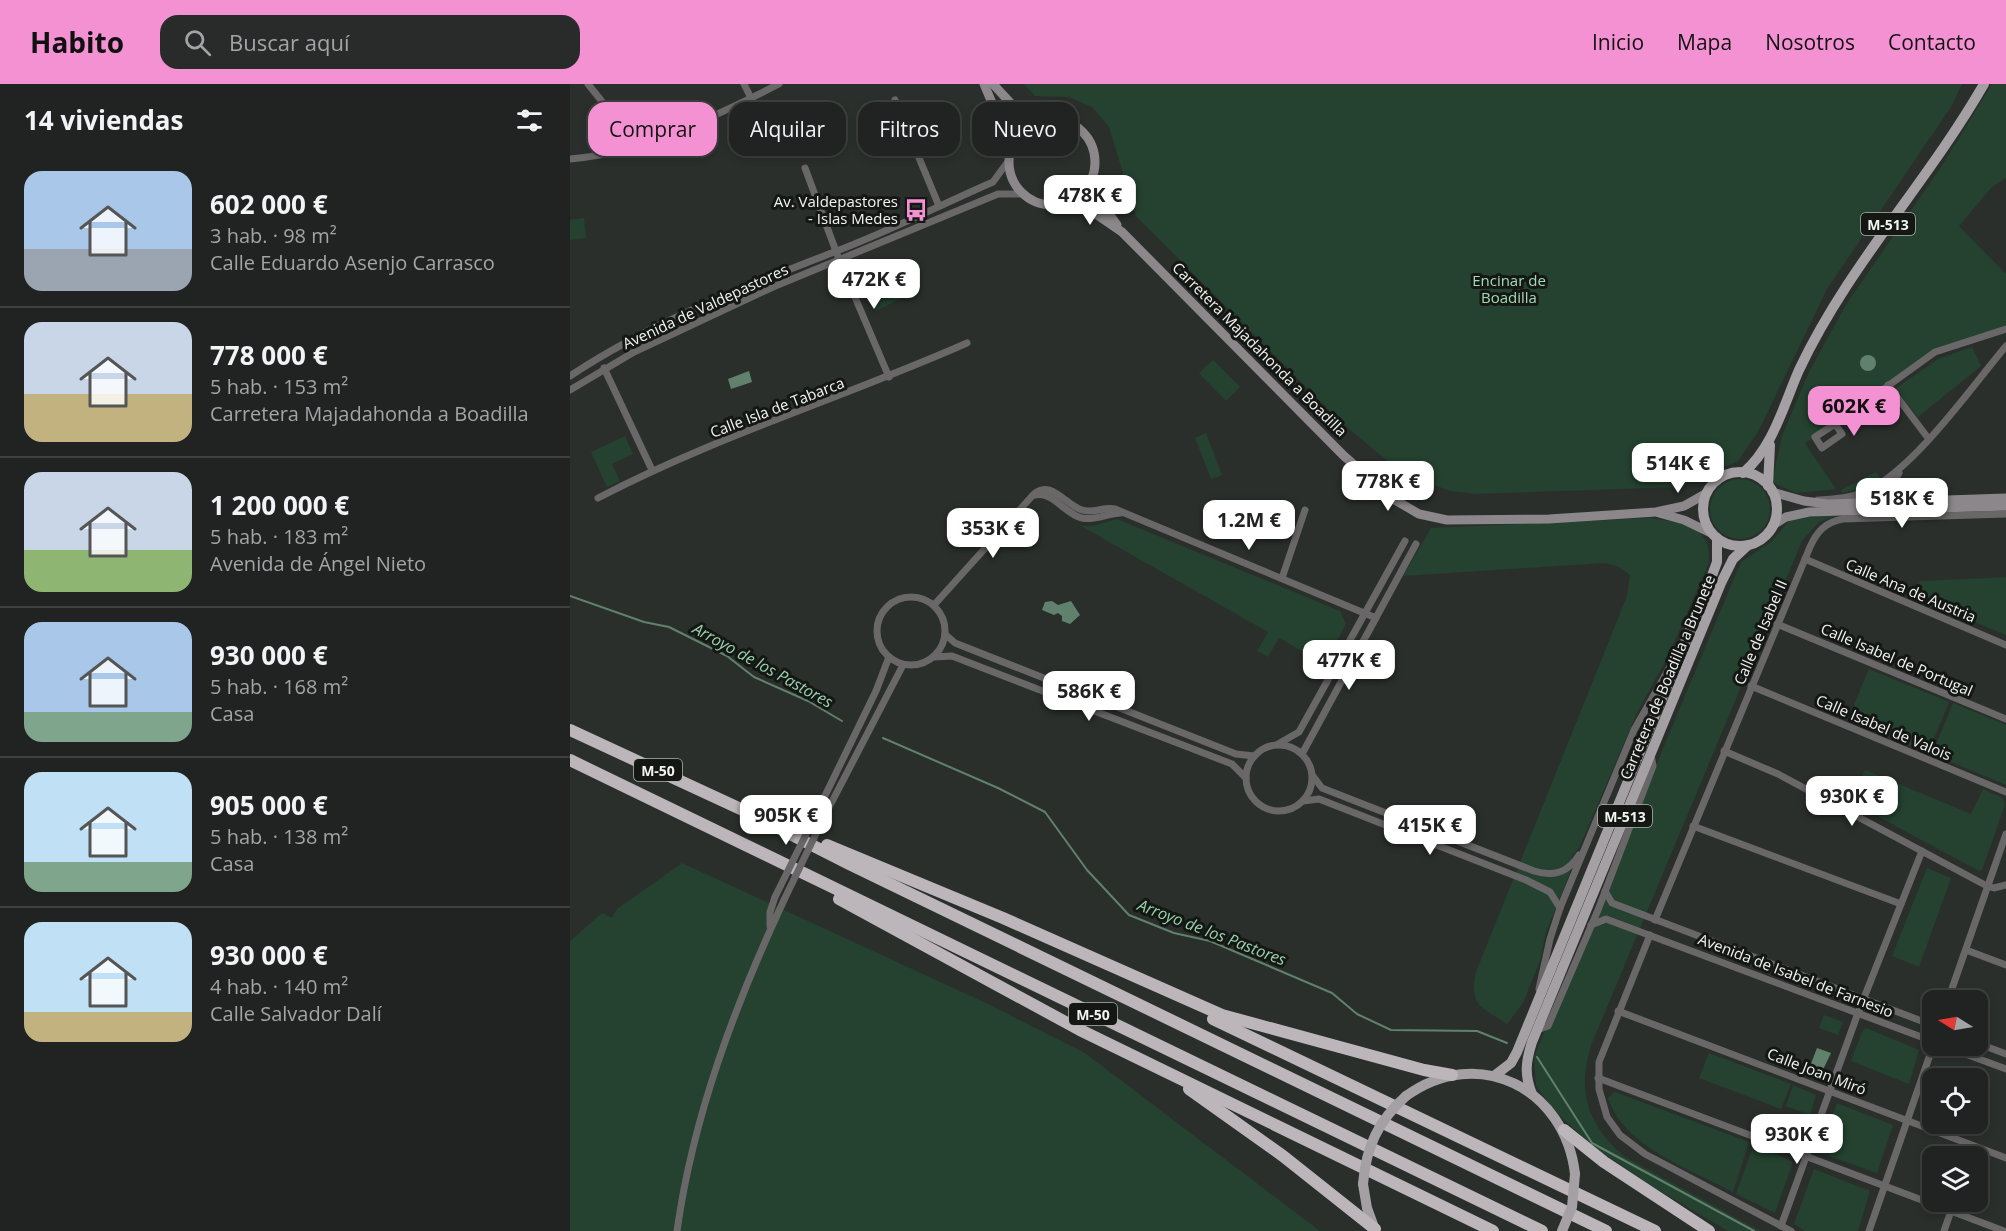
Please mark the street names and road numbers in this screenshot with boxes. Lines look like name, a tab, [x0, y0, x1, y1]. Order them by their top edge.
road number: M-513	[1861, 213, 1915, 235]
street label: Carretera Majadahonda a Boadilla	[1168, 257, 1352, 441]
street label: Avenida de Valdepastores	[619, 259, 791, 353]
street label: Calle Isla de Tabarca	[707, 372, 847, 442]
street label: Calle Ana de Austria	[1843, 554, 1979, 626]
street label: Carretera de Boadilla a Brunete	[1615, 572, 1719, 782]
street label: Calle de Isabel II	[1729, 576, 1791, 688]
street label: Calle Isabel de Portugal	[1818, 618, 1976, 700]
street label: Calle Isabel de Valois	[1813, 689, 1955, 765]
road number: M-50	[634, 759, 682, 781]
road number: M-513	[1598, 805, 1652, 827]
street label: Avenida de Isabel de Farnesio	[1696, 928, 1896, 1022]
road number: M-50	[1069, 1003, 1117, 1025]
street label: Calle Joan Miró	[1765, 1043, 1869, 1099]

